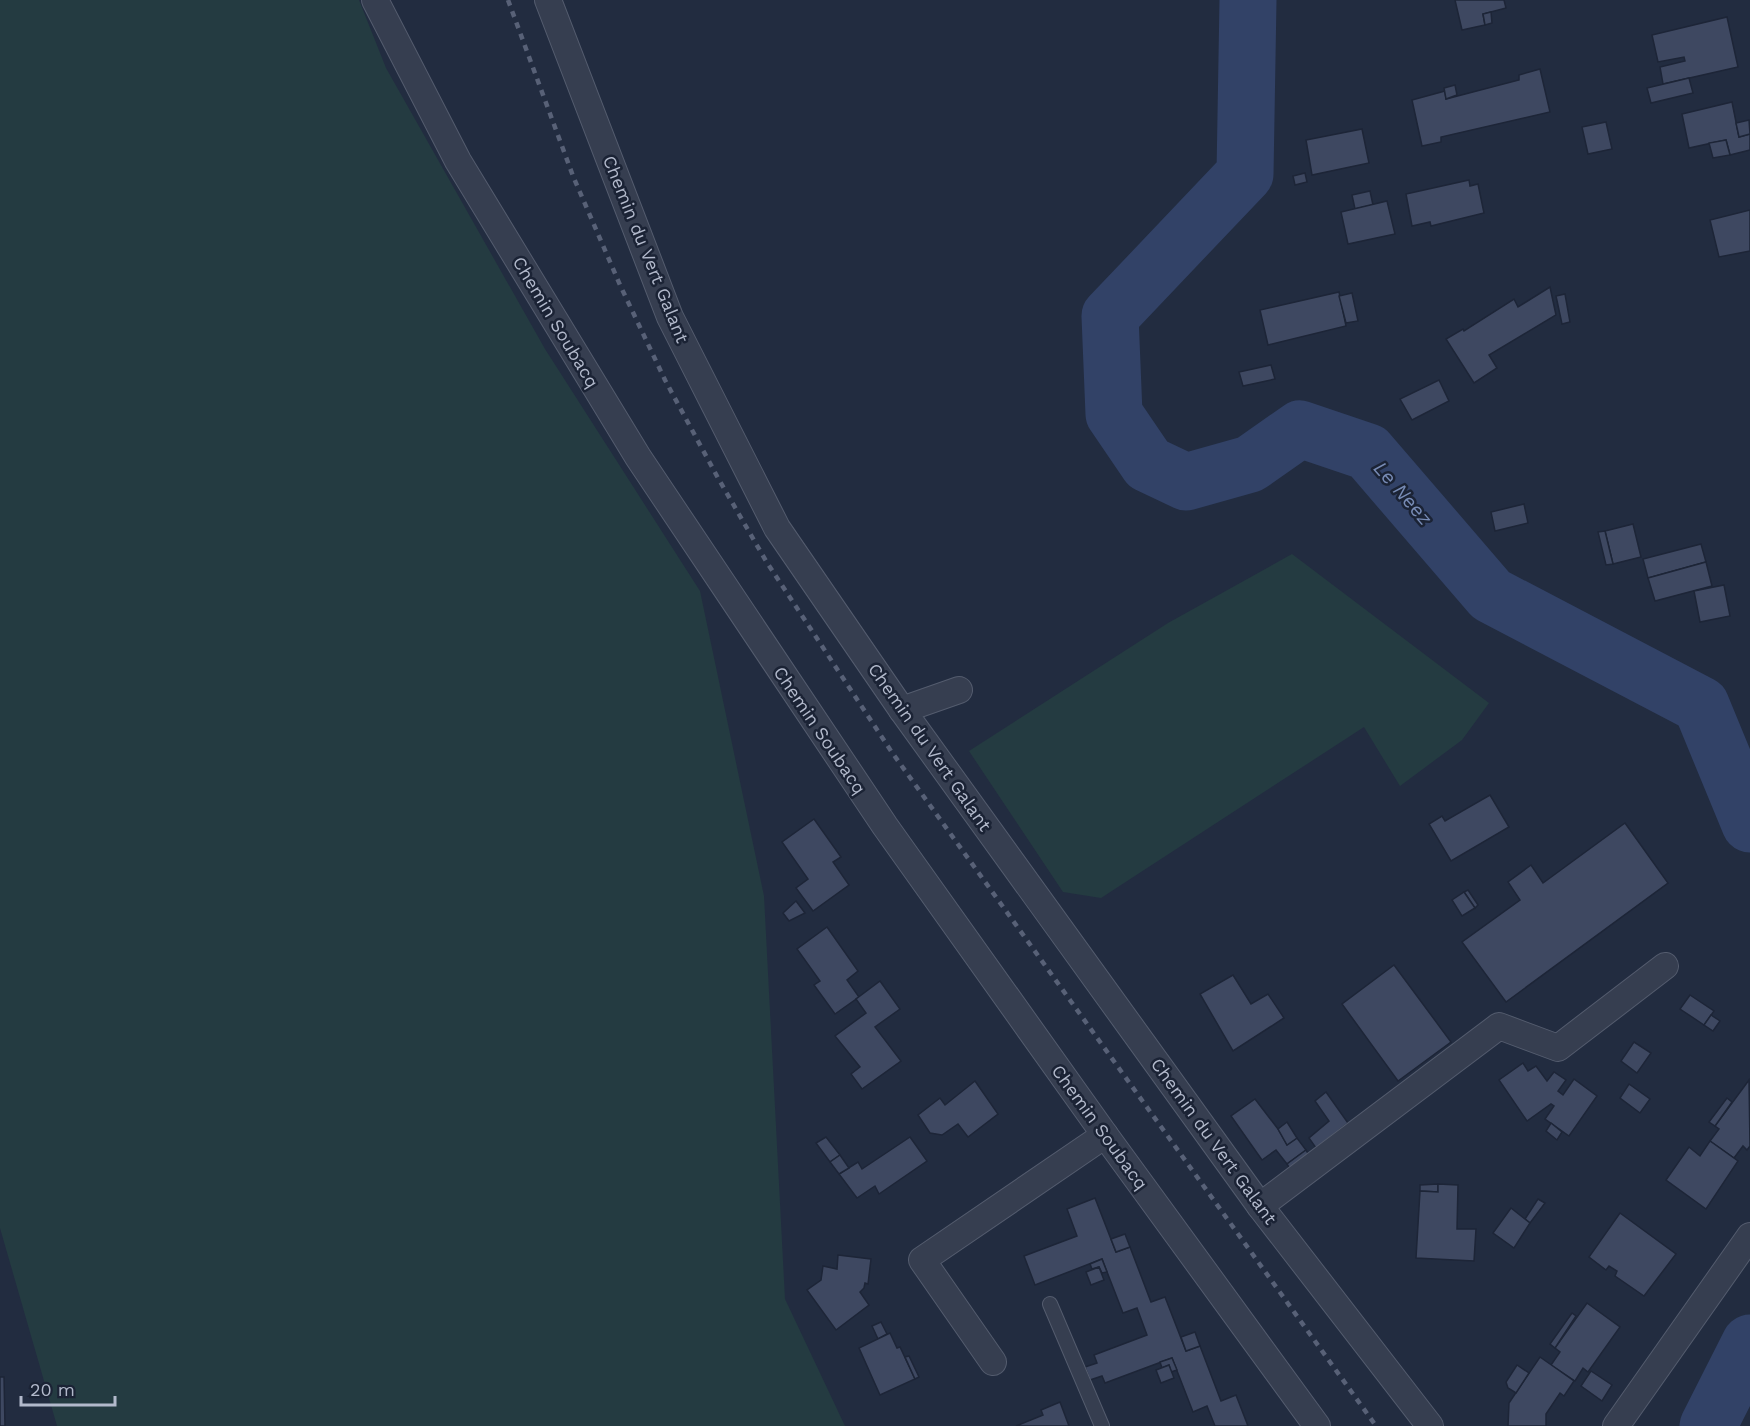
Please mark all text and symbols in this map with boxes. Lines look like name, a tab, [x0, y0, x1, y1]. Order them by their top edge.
street label: Chemin du Vert Galant	[599, 152, 693, 346]
street label: Chemin Soubacq	[509, 253, 603, 391]
water label: Le Neez	[1369, 456, 1438, 530]
street label: Chemin du Vert Galant	[864, 659, 996, 835]
street label: Chemin Soubacq	[770, 662, 870, 798]
street label: Chemin du Vert Galant	[1147, 1054, 1282, 1229]
street label: Chemin Soubacq	[1048, 1060, 1152, 1194]
scale bar	[21, 1369, 116, 1407]
text: 20 m	[30, 1379, 75, 1400]

